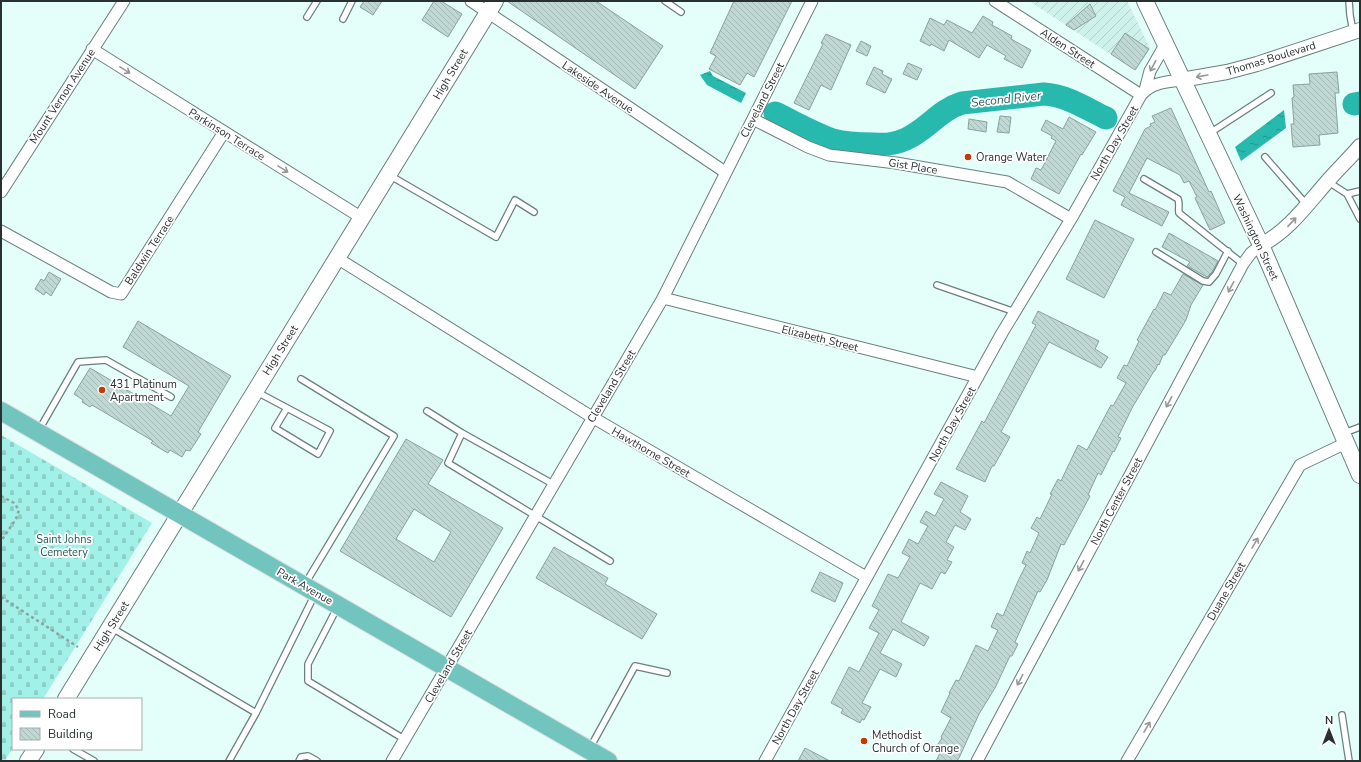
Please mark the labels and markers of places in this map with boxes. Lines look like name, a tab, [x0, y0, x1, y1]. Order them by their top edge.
place label: Orange Water	[976, 150, 1046, 165]
marker: Orange Water	[963, 152, 973, 162]
place label: 431 Platinum Apartment	[110, 377, 177, 405]
marker: 431 Platinum Apartment	[97, 385, 107, 395]
place label: Methodist Church of Orange	[872, 728, 959, 756]
marker: Methodist Church of Orange	[859, 736, 869, 746]

